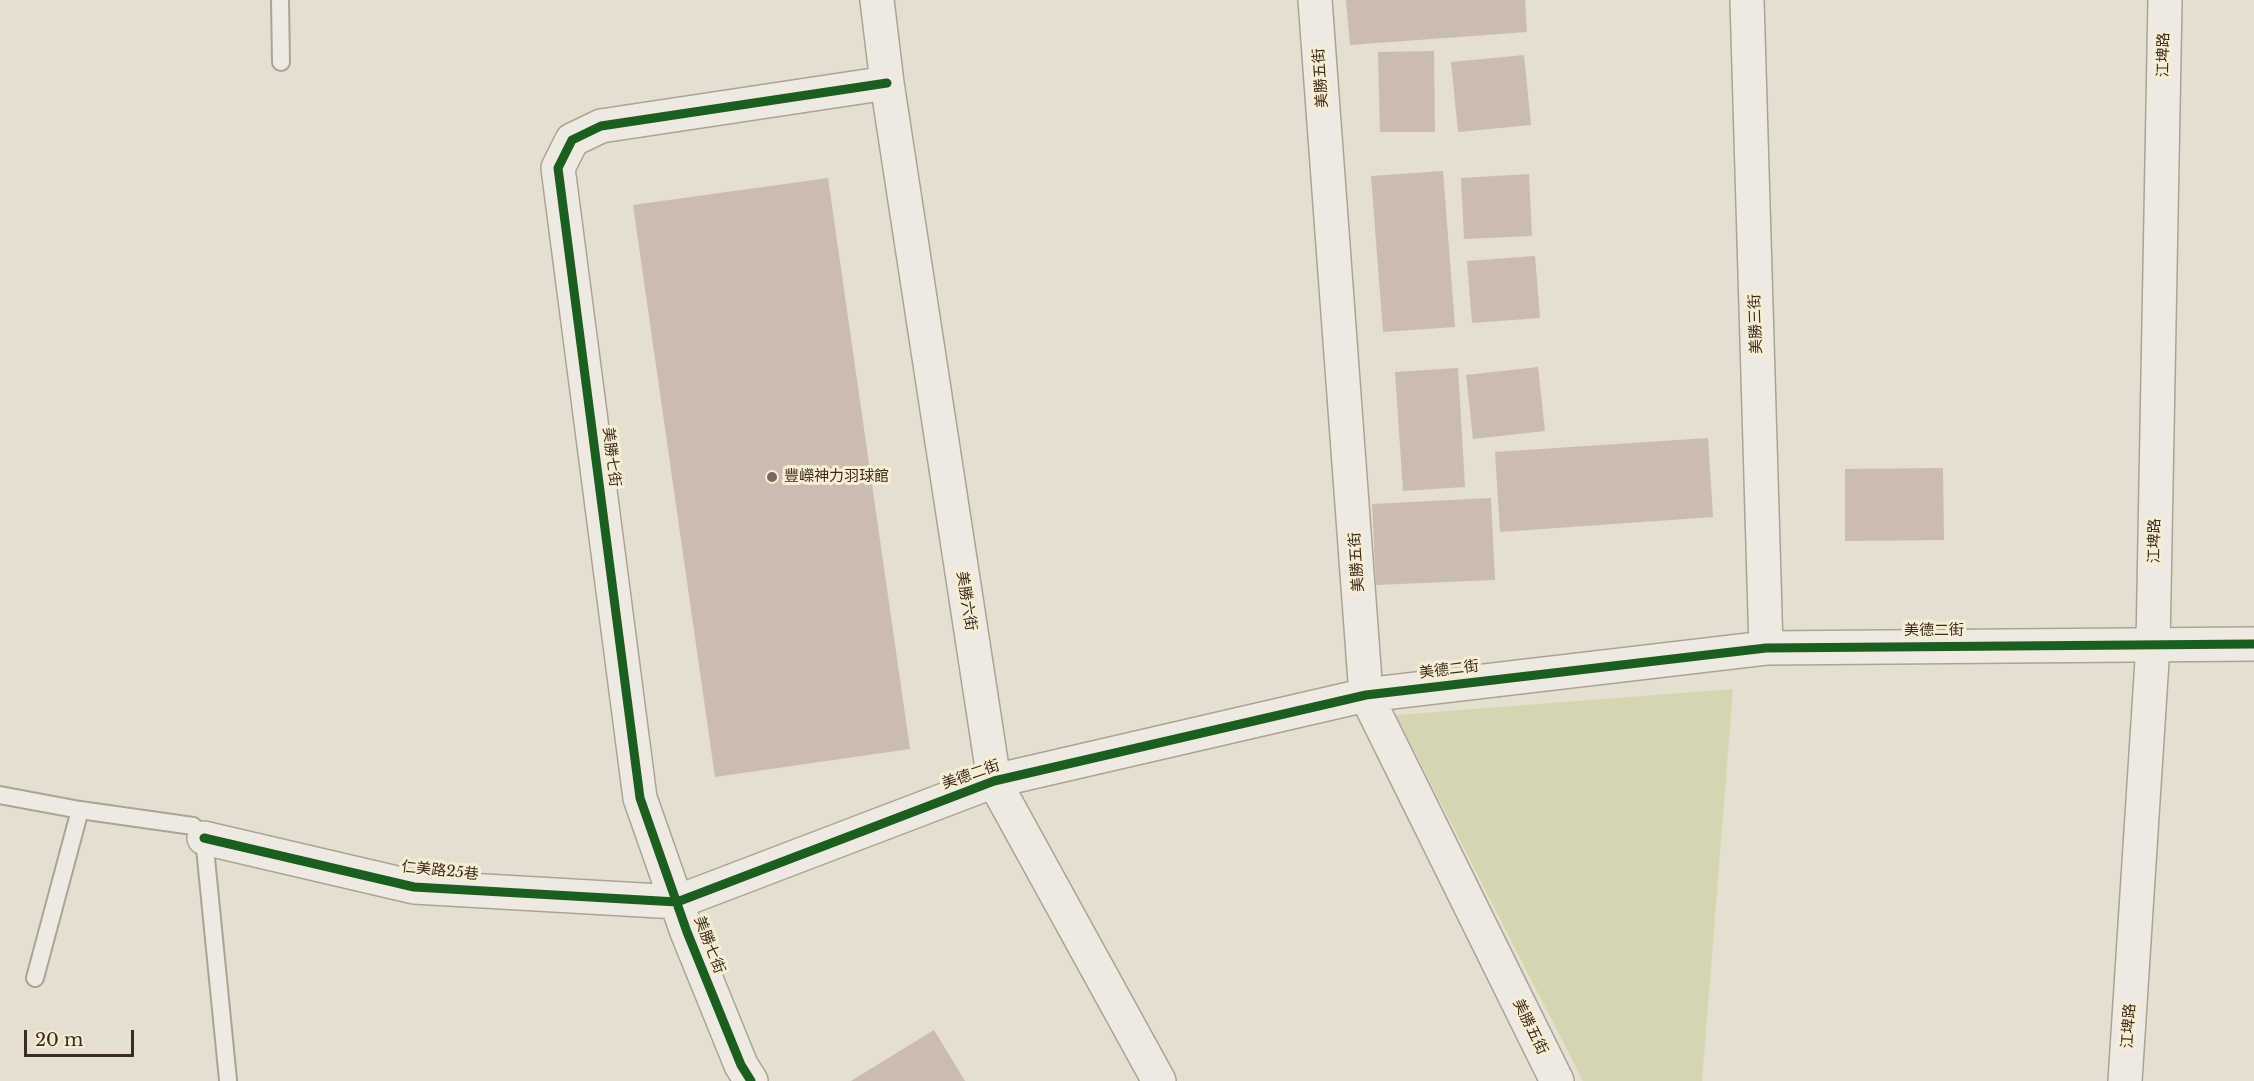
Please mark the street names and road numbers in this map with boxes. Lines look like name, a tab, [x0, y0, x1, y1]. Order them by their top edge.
street label: 江埤路	[2155, 32, 2173, 78]
street label: 美勝五街	[1310, 47, 1332, 109]
street label: 美勝三街	[1746, 294, 1766, 354]
street label: 美勝七街	[598, 426, 624, 488]
street label: 江埤路	[2146, 518, 2164, 564]
street label: 美勝五街	[1346, 531, 1368, 593]
street label: 美勝六街	[952, 570, 980, 632]
street label: 美德二街	[1904, 622, 1964, 640]
street label: 美德二街	[1418, 657, 1480, 683]
street label: 美德二街	[940, 757, 1002, 793]
street label: 仁美路25巷	[400, 858, 480, 884]
street label: 美勝七街	[690, 914, 728, 976]
street label: 美勝五街	[1509, 996, 1551, 1058]
street label: 江埤路	[2118, 1003, 2140, 1049]

